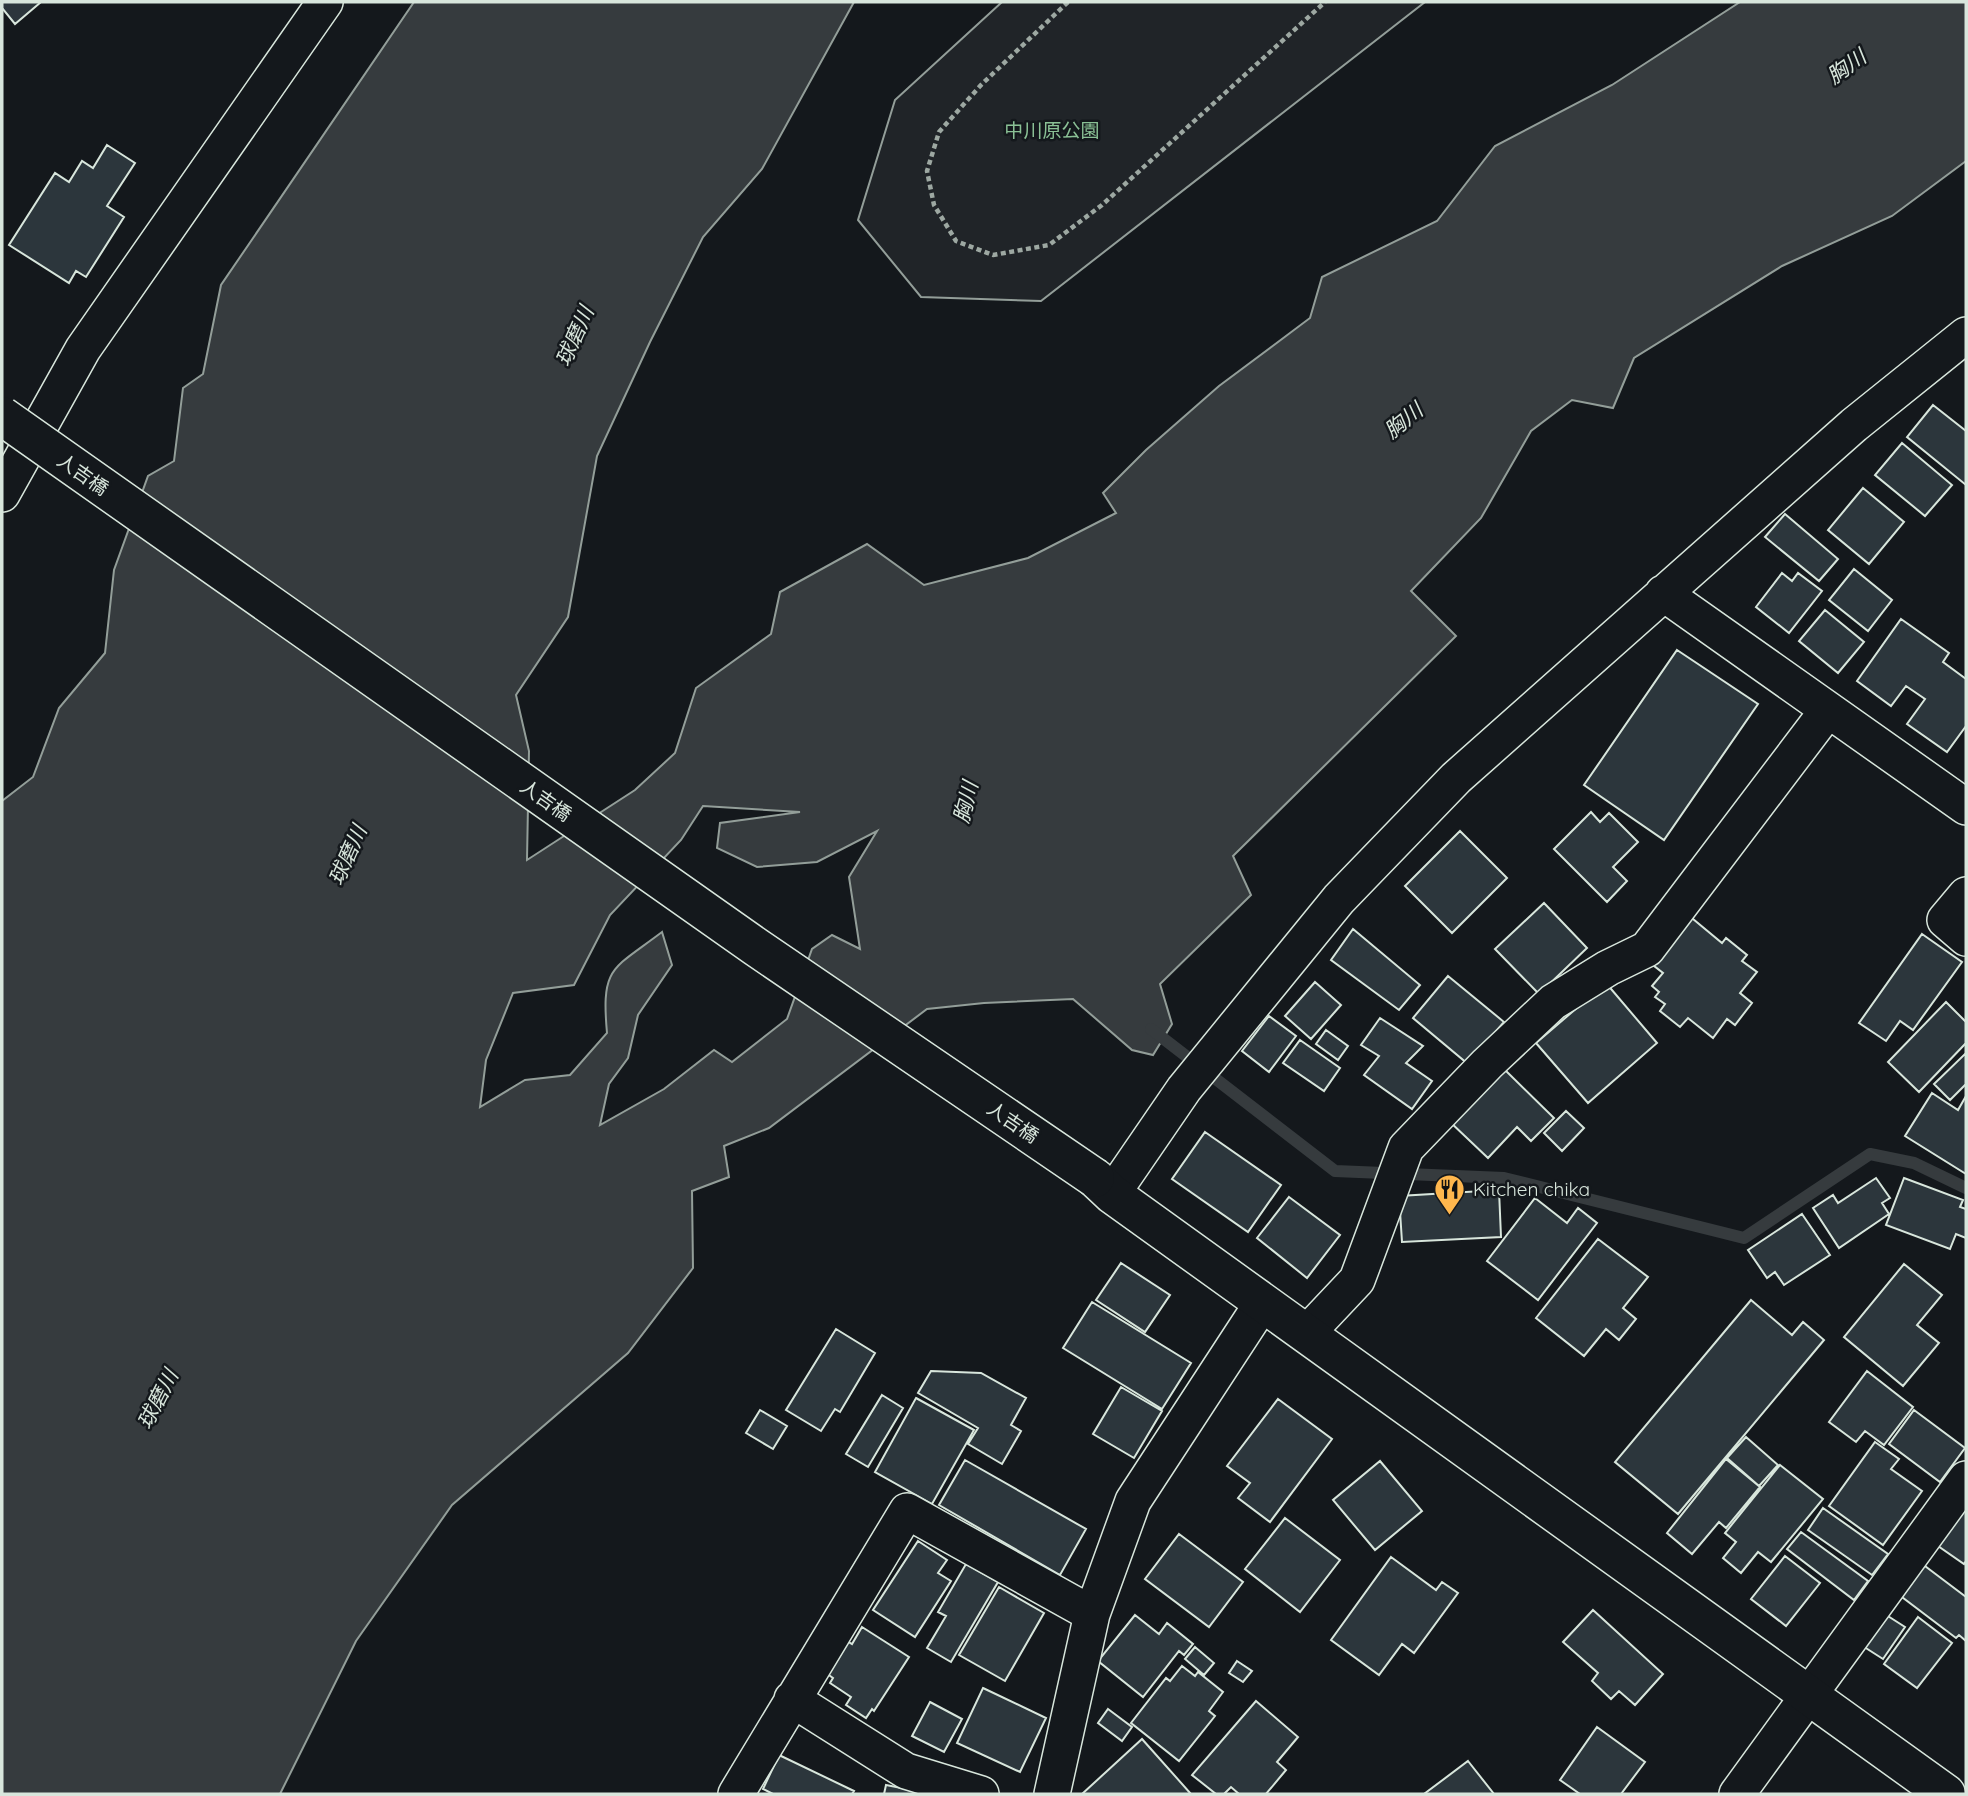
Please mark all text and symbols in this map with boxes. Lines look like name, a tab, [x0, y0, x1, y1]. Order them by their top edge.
water label: 胸川	[1821, 42, 1872, 89]
park label: 中川原公園	[1004, 118, 1100, 142]
water label: 球磨川	[549, 300, 600, 370]
water label: 胸川	[1378, 395, 1429, 443]
street label: 人吉橋	[53, 448, 113, 500]
street label: 人吉橋	[516, 774, 576, 826]
water label: 胸川	[947, 777, 983, 826]
water label: 球磨川	[322, 819, 373, 889]
street label: 人吉橋	[983, 1096, 1043, 1148]
restaurant icon: Kitchen chika	[1433, 1172, 1467, 1216]
place label: Kitchen chika	[1473, 1177, 1590, 1201]
water label: 球磨川	[131, 1363, 184, 1433]

